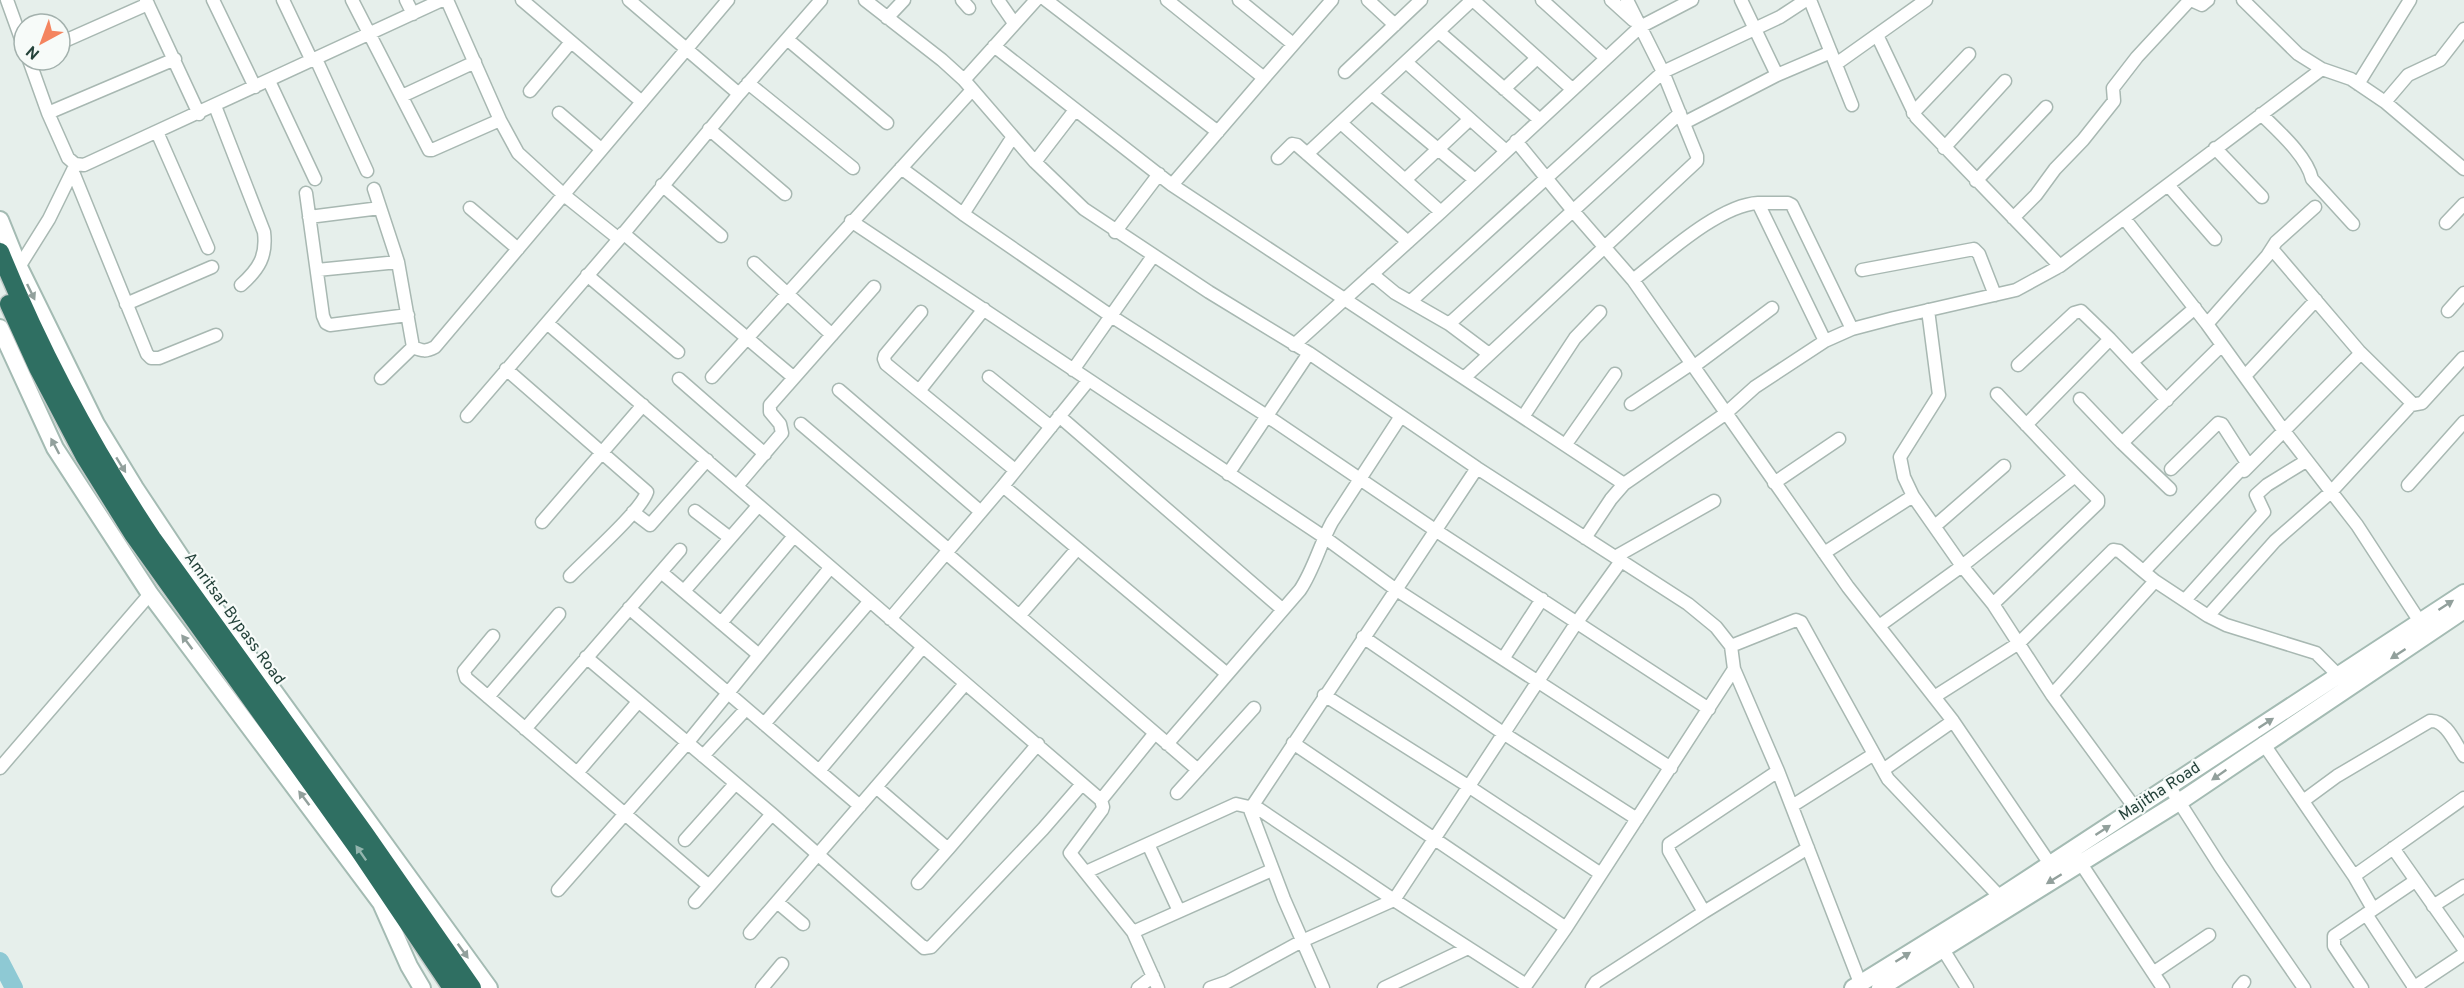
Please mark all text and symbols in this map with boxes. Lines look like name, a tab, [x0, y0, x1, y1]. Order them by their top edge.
north arrow	[12, 12, 72, 72]
text: N	[23, 40, 44, 63]
one-way arrow	[27, 284, 36, 301]
one-way arrow	[50, 437, 60, 454]
one-way arrow	[116, 457, 127, 473]
street label: Amritsar Bypass Road	[179, 549, 289, 689]
one-way arrow	[2438, 599, 2455, 610]
one-way arrow	[181, 635, 193, 650]
one-way arrow	[2390, 648, 2406, 659]
one-way arrow	[2257, 717, 2274, 728]
street label: Majitha Road	[2115, 758, 2205, 826]
one-way arrow	[2211, 769, 2227, 781]
one-way arrow	[298, 791, 310, 807]
one-way arrow	[2094, 824, 2111, 835]
one-way arrow	[355, 845, 367, 861]
one-way arrow	[2046, 873, 2062, 884]
one-way arrow	[456, 944, 468, 959]
one-way arrow	[1895, 952, 1911, 963]

